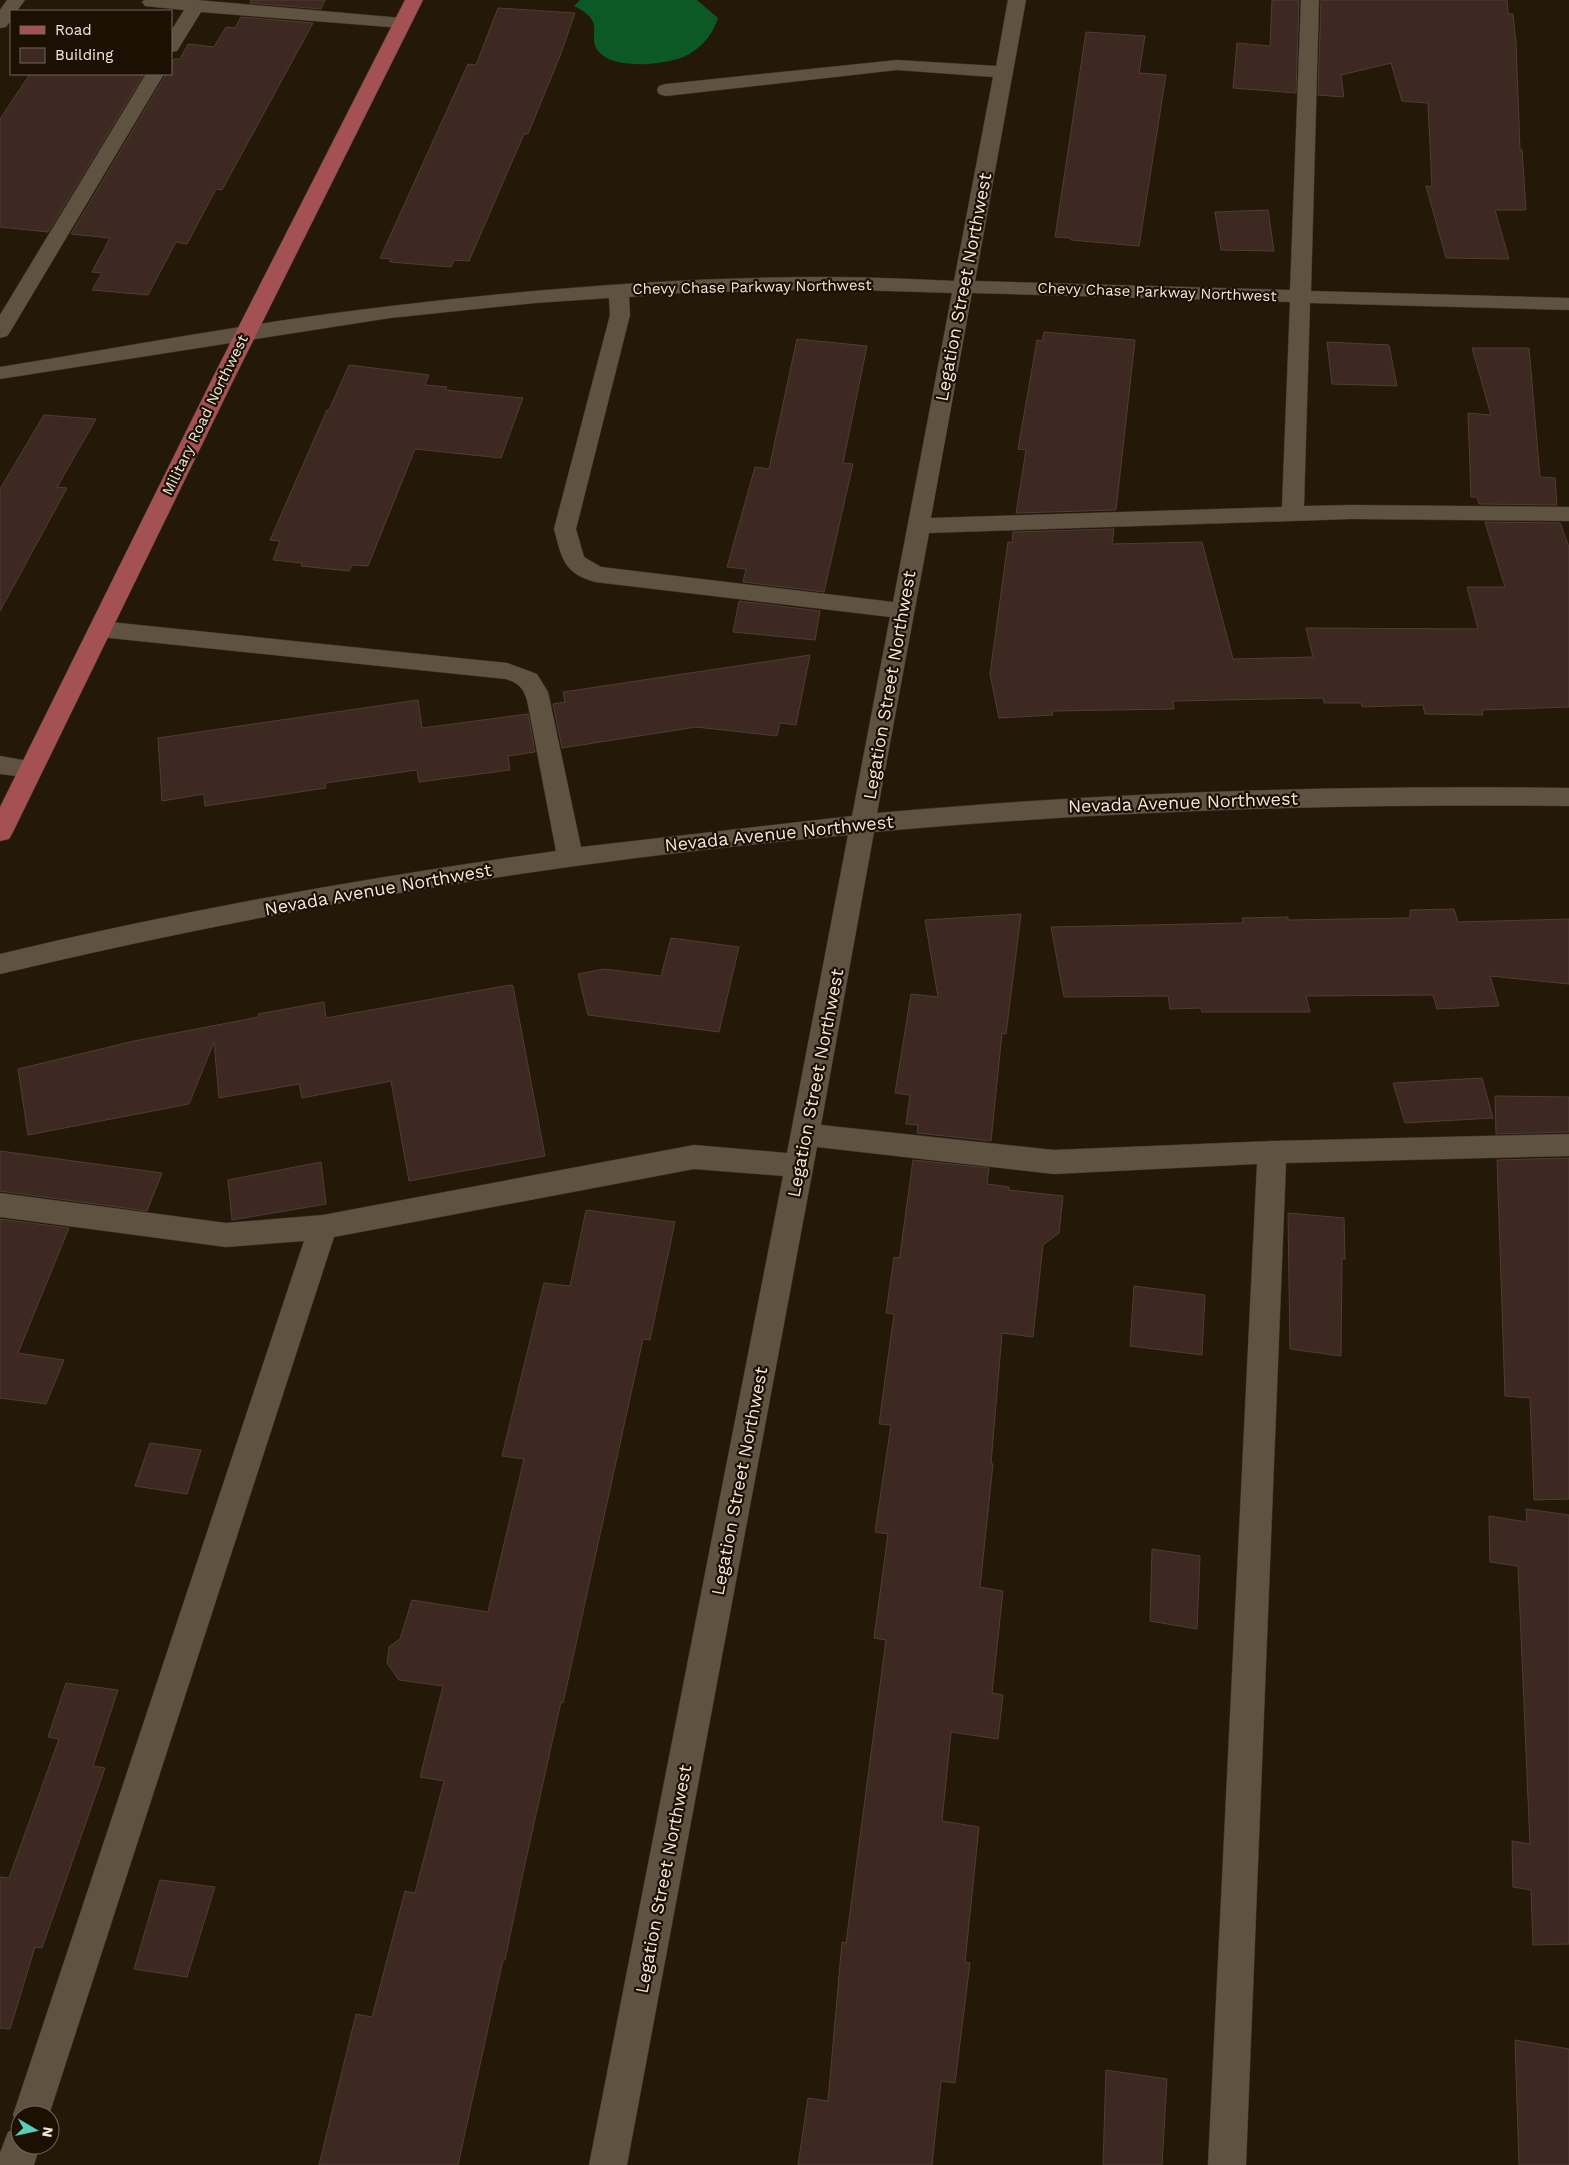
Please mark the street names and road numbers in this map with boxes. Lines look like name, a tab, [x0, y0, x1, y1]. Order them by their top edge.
street label: Legation Street Northwest	[931, 170, 996, 403]
street label: Chevy Chase Parkway Northwest	[632, 276, 873, 298]
street label: Chevy Chase Parkway Northwest	[1037, 279, 1278, 305]
street label: Military Road Northwest	[158, 331, 252, 498]
street label: Legation Street Northwest	[858, 568, 920, 801]
street label: Nevada Avenue Northwest	[1068, 787, 1299, 817]
street label: Nevada Avenue Northwest	[663, 810, 895, 855]
street label: Nevada Avenue Northwest	[263, 859, 494, 919]
street label: Legation Street Northwest	[783, 966, 848, 1199]
street label: Legation Street Northwest	[707, 1364, 772, 1597]
street label: Legation Street Northwest	[631, 1762, 696, 1995]

